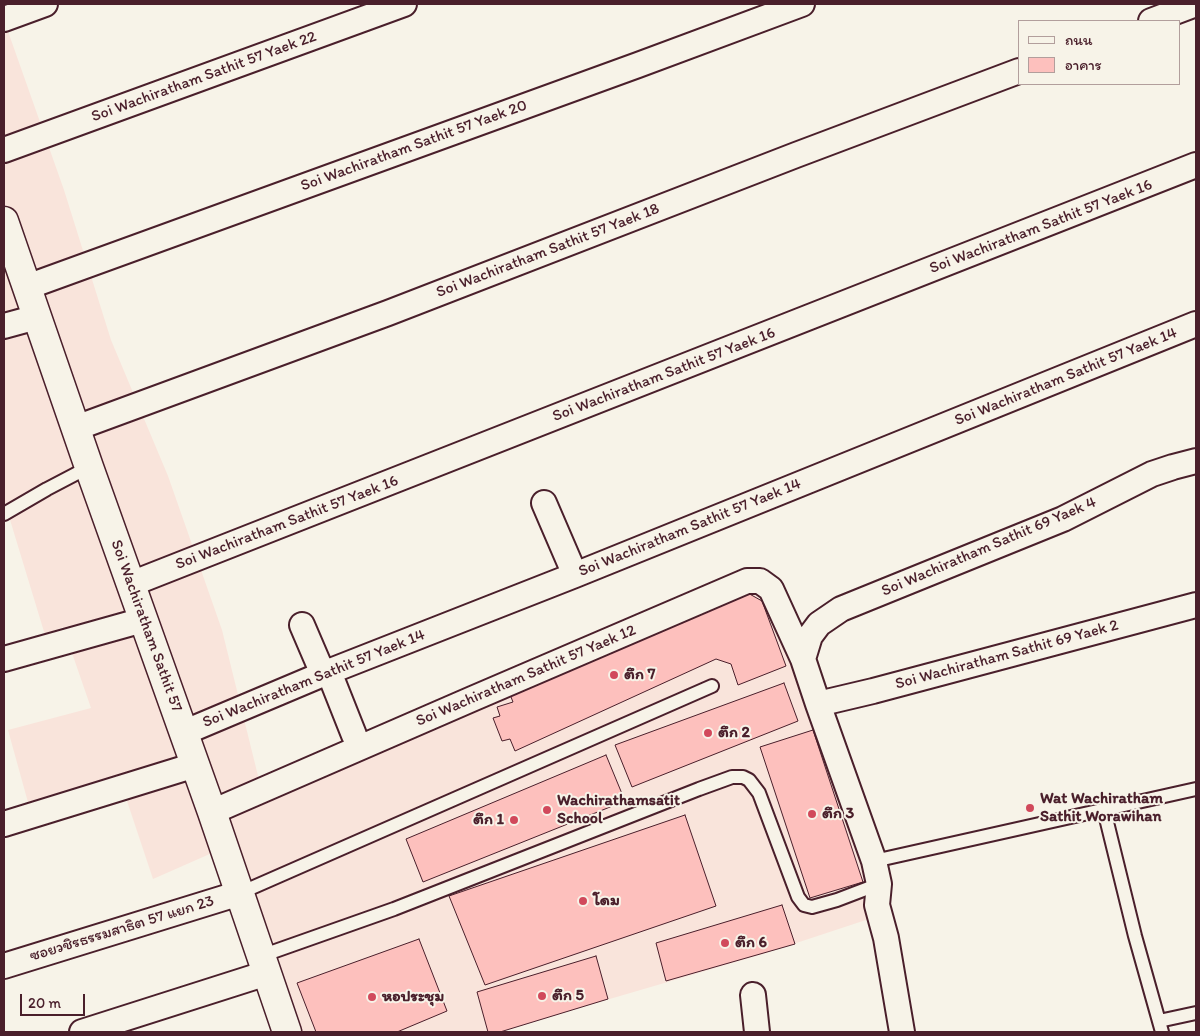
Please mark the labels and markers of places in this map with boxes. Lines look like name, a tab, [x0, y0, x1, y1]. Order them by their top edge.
place label: ตึก 7	[624, 665, 656, 685]
marker: ตึก 7	[608, 669, 620, 681]
place label: ตึก 2	[718, 723, 750, 743]
marker: ตึก 2	[702, 727, 714, 739]
place label: Wat Wachiratham Sathit Worawihan	[1040, 789, 1163, 827]
place label: Wachirathamsatit School	[557, 791, 680, 829]
marker: Wat Wachiratham Sathit Worawihan	[1024, 802, 1036, 814]
marker: Wachirathamsatit School	[541, 804, 553, 816]
place label: ตึก 3	[822, 804, 854, 824]
marker: ตึก 3	[806, 808, 818, 820]
place label: ตึก 1	[473, 810, 504, 830]
marker: ตึก 1	[508, 814, 520, 826]
place label: โดม	[593, 891, 620, 911]
marker: โดม	[577, 895, 589, 907]
place label: ตึก 6	[735, 933, 767, 953]
marker: ตึก 6	[719, 937, 731, 949]
place label: ตึก 5	[552, 986, 584, 1006]
place label: หอประชุม	[382, 987, 444, 1007]
marker: ตึก 5	[536, 990, 548, 1002]
marker: หอประชุม	[366, 991, 378, 1003]

